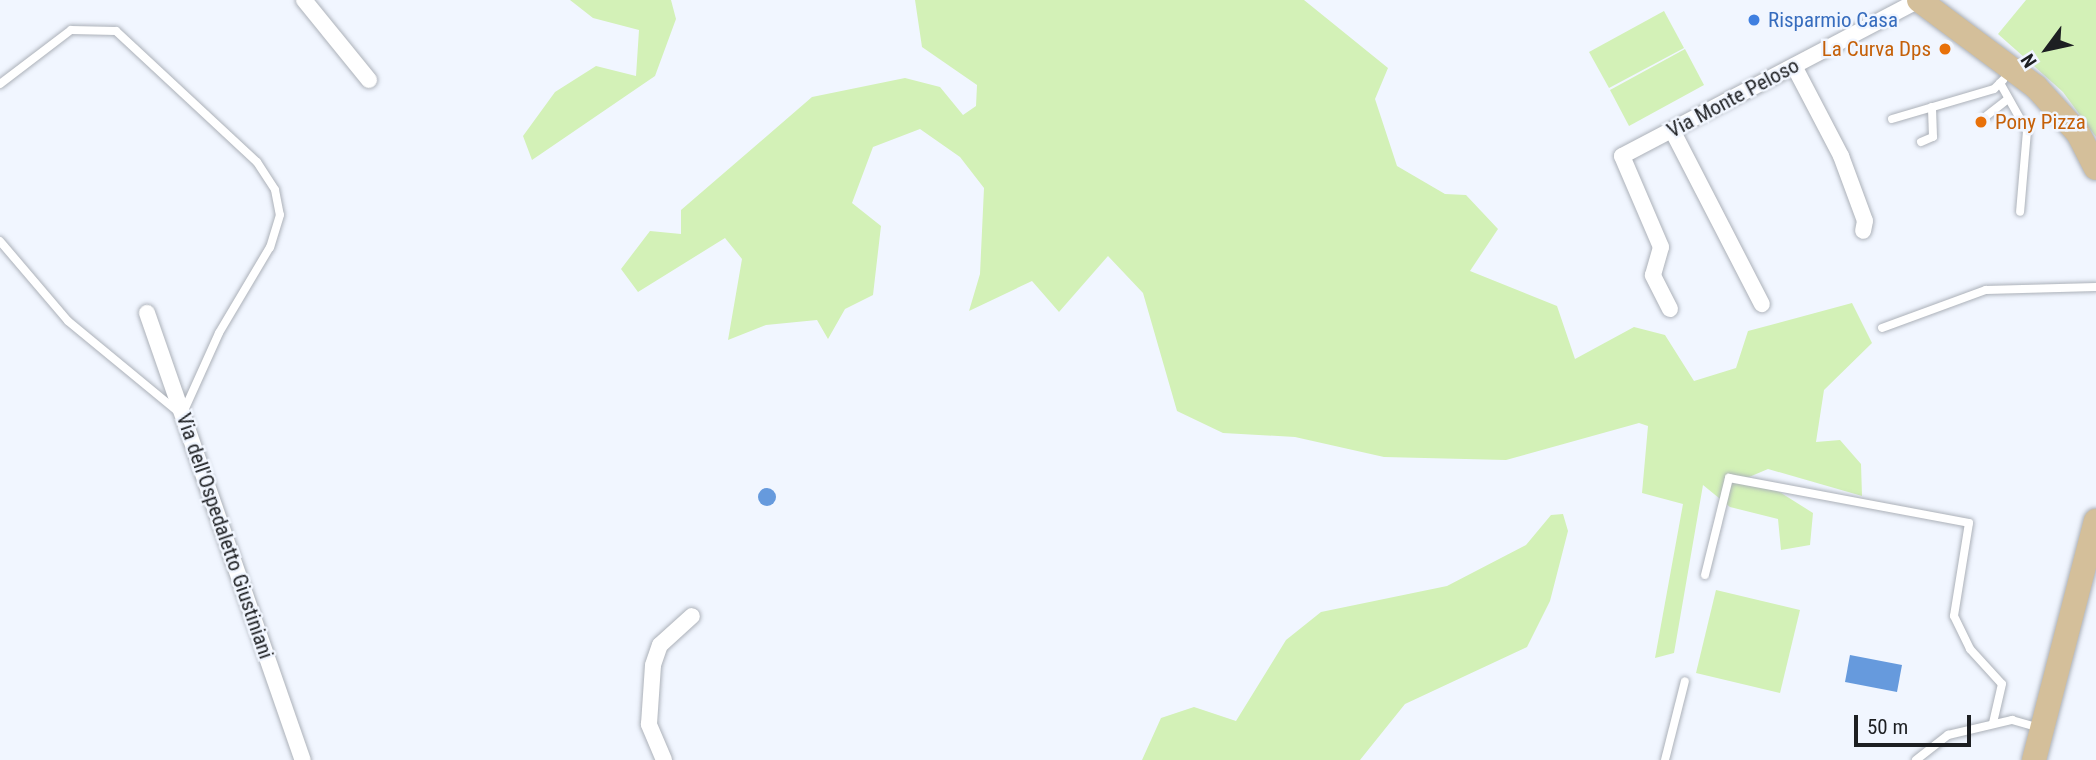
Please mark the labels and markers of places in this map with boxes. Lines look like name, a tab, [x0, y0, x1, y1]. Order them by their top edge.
place label: Risparmio Casa	[1768, 7, 1898, 33]
marker: Risparmio Casa	[1746, 12, 1762, 28]
place label: La Curva Dps	[1822, 36, 1931, 62]
marker: La Curva Dps	[1937, 41, 1953, 57]
place label: Pony Pizza	[1995, 109, 2086, 135]
marker: Pony Pizza	[1973, 114, 1989, 130]

